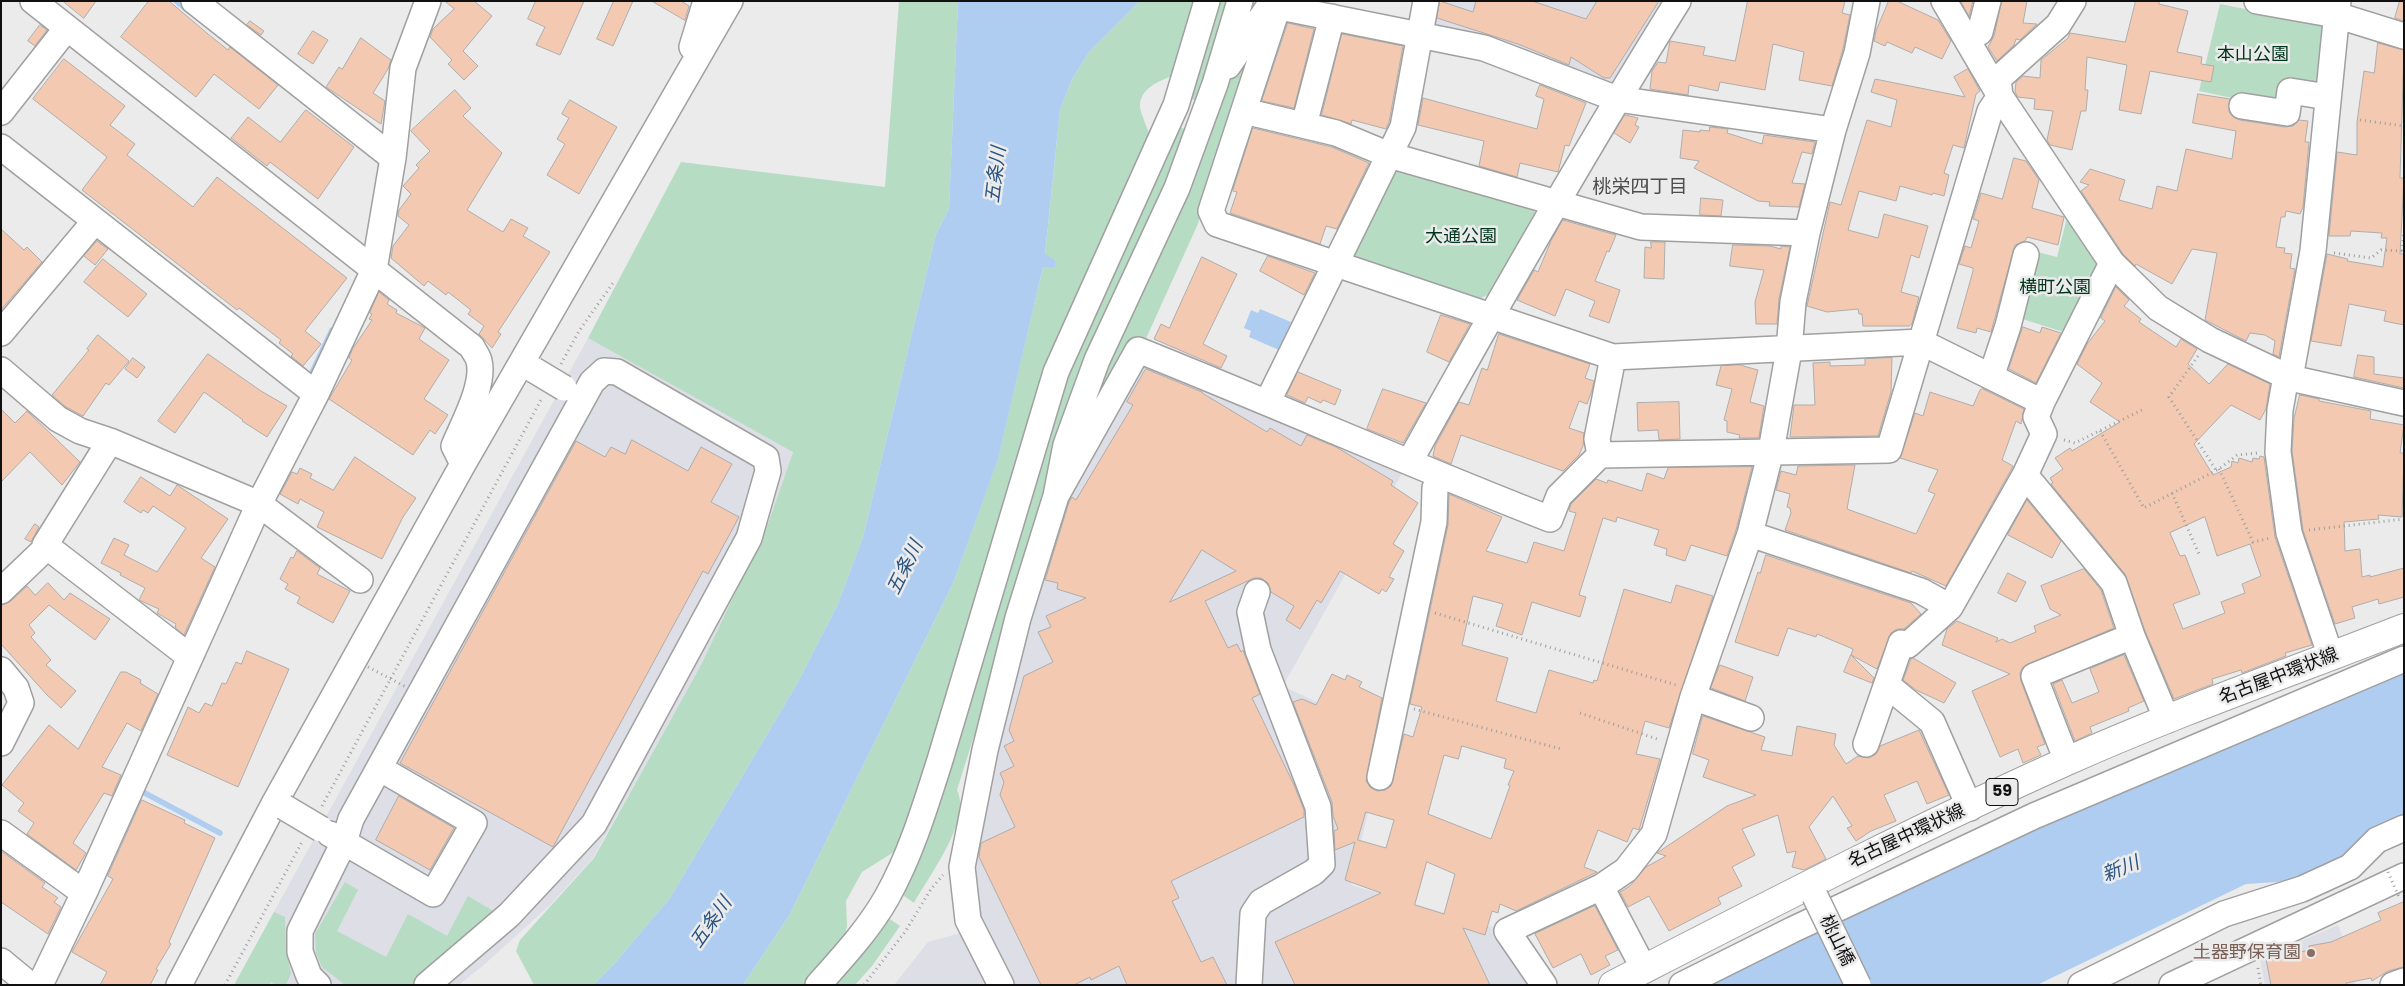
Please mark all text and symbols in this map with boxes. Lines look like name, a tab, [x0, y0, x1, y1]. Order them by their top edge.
park label: 本山公園	[2217, 44, 2289, 66]
water label: 五条川	[982, 145, 1012, 205]
district label: 桃栄四丁目	[1593, 177, 1687, 199]
park label: 大通公園	[1425, 226, 1497, 248]
park label: 横町公園	[2019, 277, 2091, 299]
water label: 五条川	[883, 537, 929, 599]
street label: 名古屋中環状線	[2216, 644, 2342, 710]
road number: 59	[1986, 779, 2018, 806]
street label: 名古屋中環状線	[1845, 801, 1969, 873]
water label: 新川	[2099, 852, 2143, 888]
water label: 五条川	[686, 893, 738, 953]
street label: 桃山橋	[1814, 912, 1858, 970]
place label: 土器野保育園	[2193, 942, 2301, 964]
marker: 土器野保育園	[2305, 947, 2317, 959]

